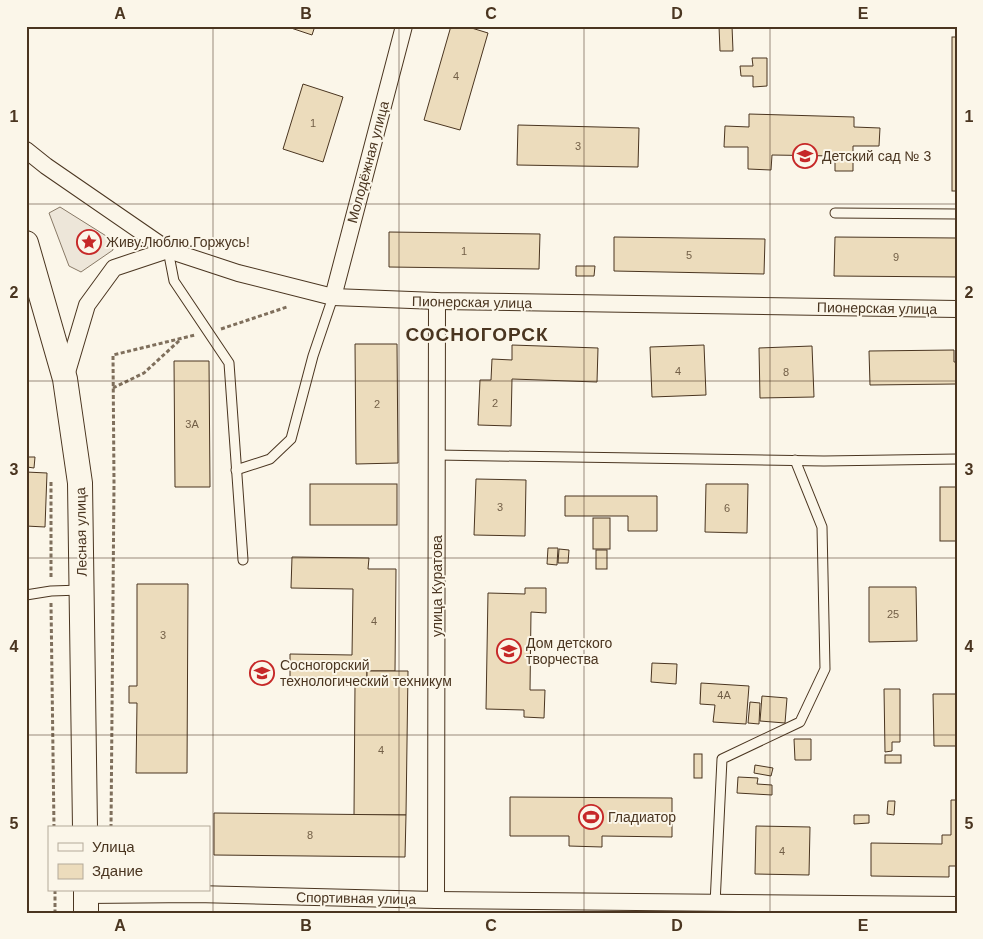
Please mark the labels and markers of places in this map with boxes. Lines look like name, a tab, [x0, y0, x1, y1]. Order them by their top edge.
school or university icon: Детский сад № 3	[792, 143, 818, 169]
place label: Детский сад № 3	[822, 148, 931, 164]
place icon: Живу.Люблю.Горжусь!	[76, 229, 102, 255]
place label: Живу.Люблю.Горжусь!	[106, 234, 250, 250]
place label: Дом детского творчества	[526, 635, 613, 667]
school or university icon: Дом детского творчества	[496, 638, 522, 664]
place label: Сосногорский технологический техникум	[280, 657, 452, 689]
school or university icon: Сосногорский технологический техникум	[249, 660, 275, 686]
sports icon: Гладиатор	[578, 804, 604, 830]
place label: Гладиатор	[608, 809, 676, 825]

